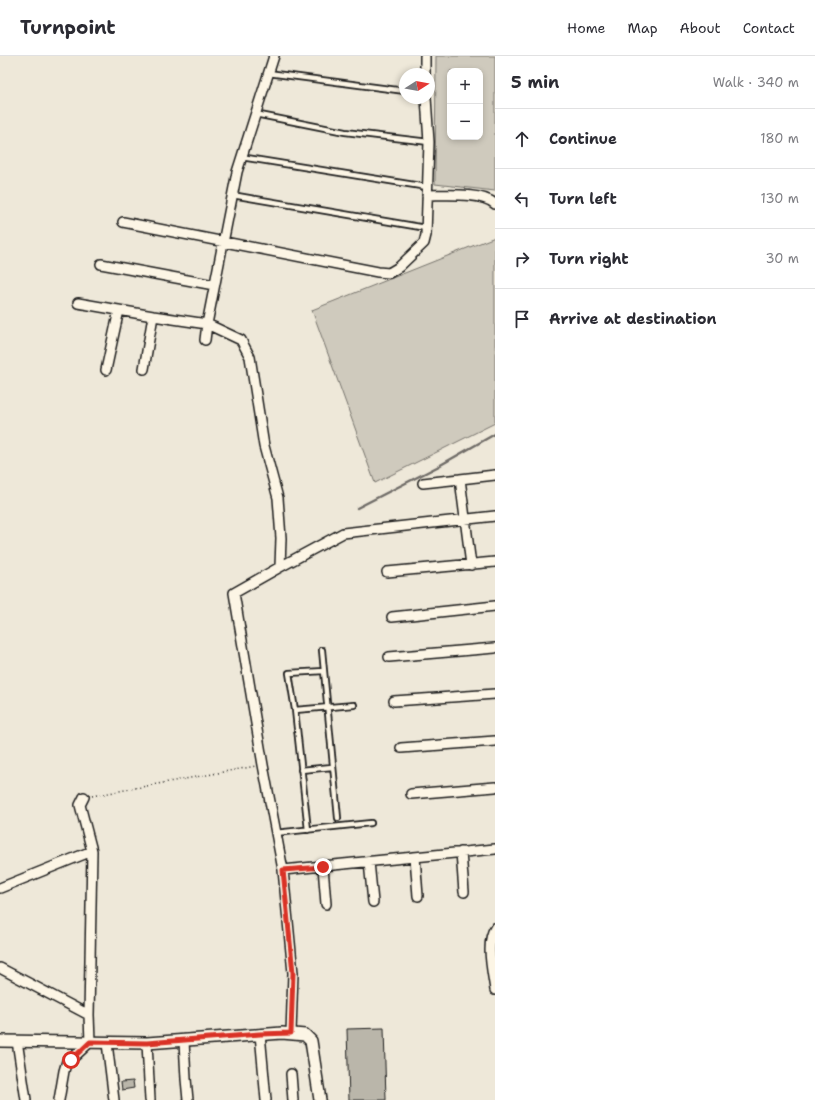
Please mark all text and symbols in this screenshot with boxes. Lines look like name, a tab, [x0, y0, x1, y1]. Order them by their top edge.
text: Turnpoint	[20, 15, 116, 40]
text: Home	[567, 19, 606, 37]
text: Map	[628, 19, 658, 37]
text: About	[680, 19, 721, 37]
text: Contact	[743, 19, 795, 37]
north arrow	[399, 68, 435, 104]
map controls	[447, 68, 483, 140]
button: +	[447, 68, 483, 104]
text: 5 min	[511, 71, 559, 93]
text: Walk · 340 m	[713, 74, 799, 91]
button: −	[447, 104, 483, 140]
icon: ahead	[511, 128, 533, 150]
text: Continue	[549, 129, 617, 149]
text: 180 m	[760, 130, 799, 147]
icon: left	[511, 188, 533, 210]
text: Turn left	[549, 189, 617, 209]
text: 130 m	[761, 190, 799, 207]
icon: right	[511, 248, 533, 270]
text: Turn right	[549, 249, 629, 269]
text: 30 m	[765, 250, 799, 267]
icon: arrive	[511, 308, 533, 330]
text: Arrive at destination	[549, 309, 717, 329]
route end	[314, 858, 332, 876]
route start	[62, 1051, 80, 1069]

